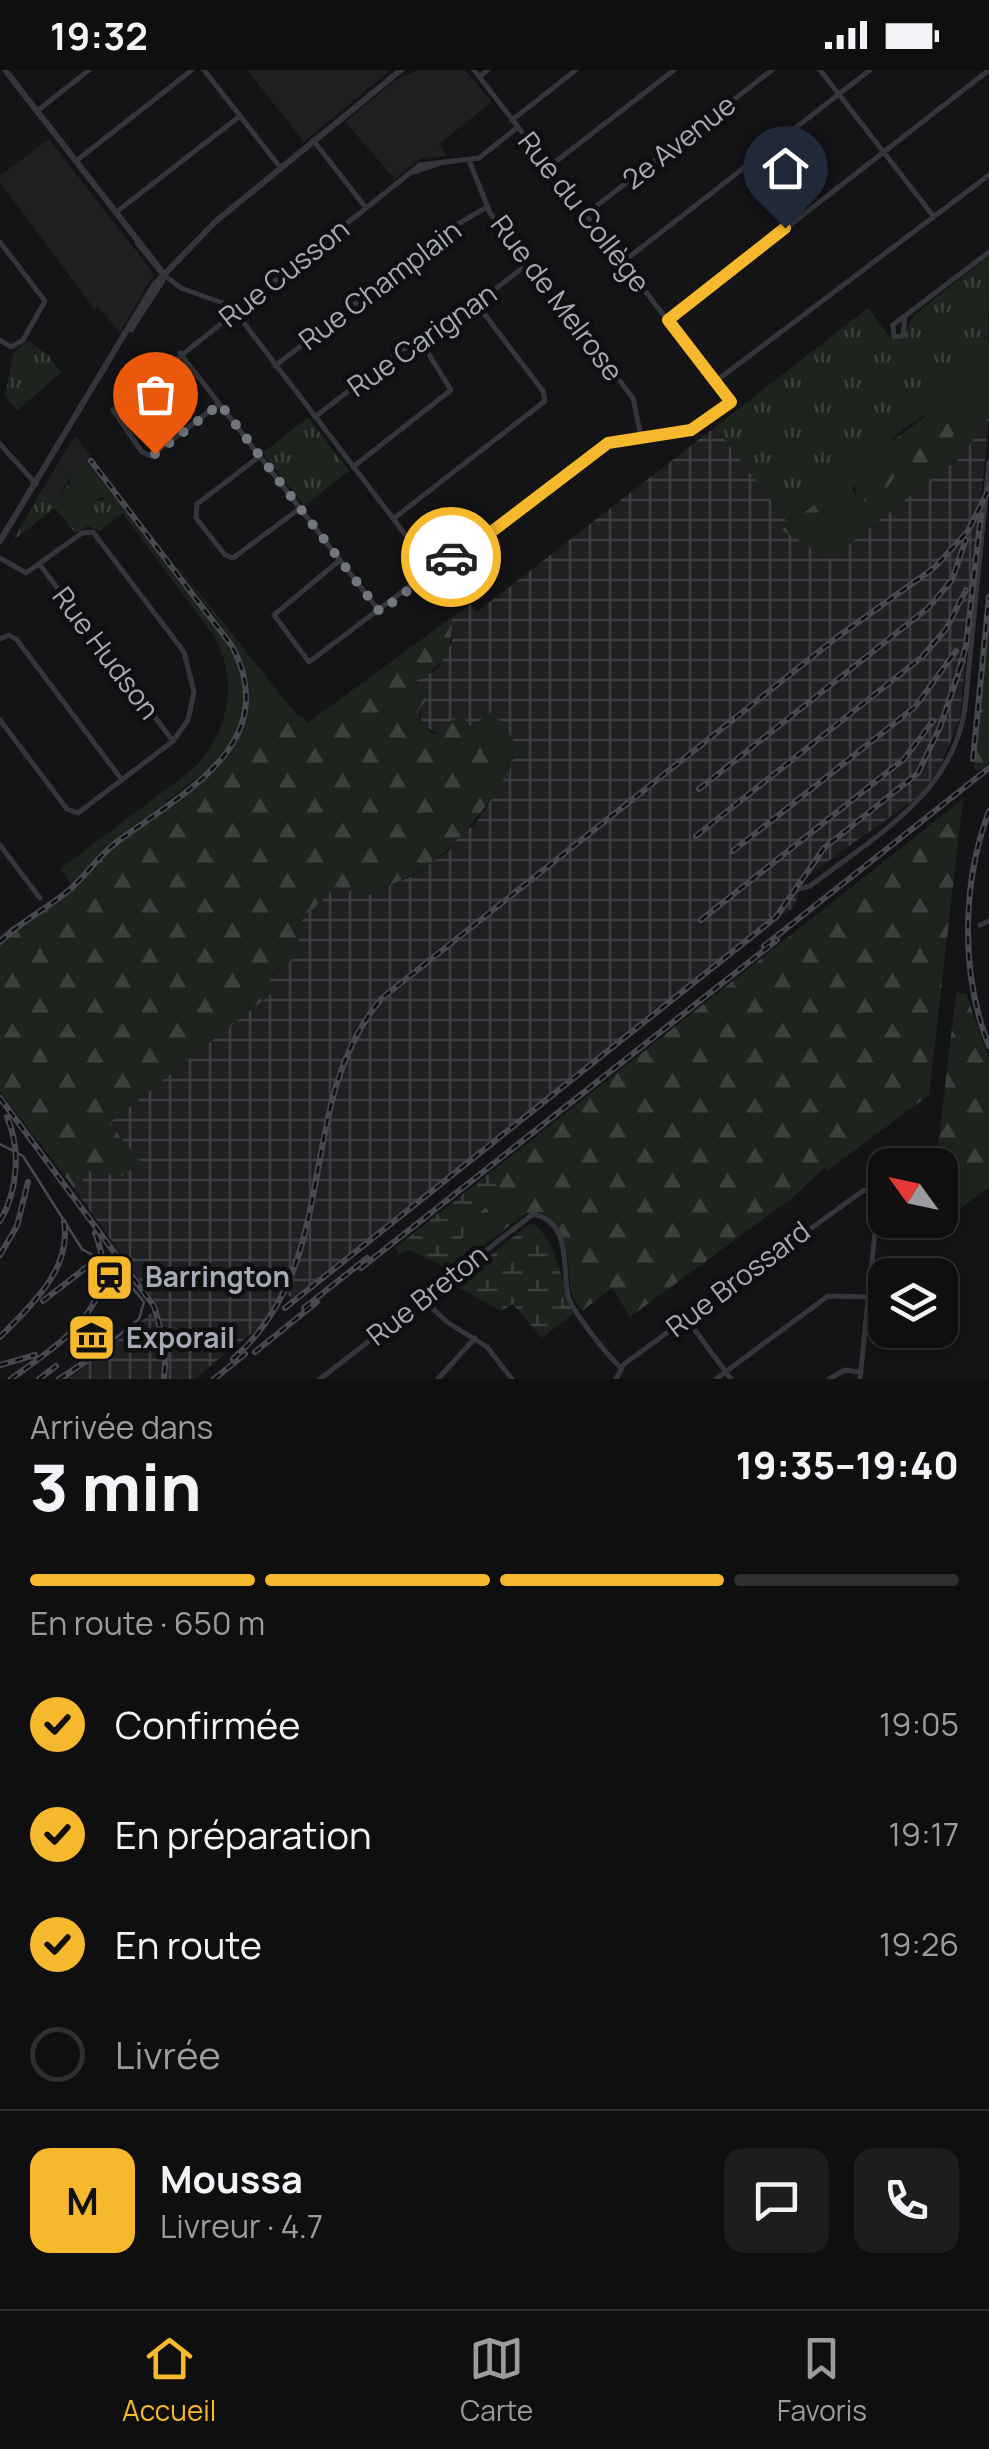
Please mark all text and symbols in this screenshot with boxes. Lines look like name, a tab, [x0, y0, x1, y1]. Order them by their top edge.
text: 19:32	[50, 9, 148, 61]
street label: 2e Avenue	[614, 85, 743, 197]
street label: Rue du Collège	[510, 123, 659, 300]
pin	[743, 126, 828, 229]
icon: home	[758, 141, 813, 196]
street label: Rue de Melrose	[483, 207, 633, 388]
street label: Rue Cusson	[210, 209, 356, 335]
street label: Rue Champlain	[290, 211, 468, 358]
street label: Rue Carignan	[339, 274, 504, 405]
pin	[113, 352, 198, 455]
icon: bag	[128, 367, 183, 422]
courier	[401, 507, 501, 607]
icon: car	[424, 530, 479, 585]
street label: Rue Hudson	[45, 578, 169, 726]
north arrow	[868, 1148, 958, 1238]
map controls	[868, 1148, 958, 1348]
street label: Rue Brossard	[658, 1212, 817, 1345]
street label: Rue Breton	[358, 1235, 495, 1353]
station icon: Barrington	[84, 1251, 136, 1303]
place label: Barrington	[145, 1257, 290, 1295]
button: layers	[868, 1258, 958, 1348]
museum icon: Exporail	[65, 1312, 117, 1364]
place label: Exporail	[126, 1318, 235, 1356]
text: Arrivée dans	[30, 1405, 213, 1449]
text: 19:35–19:40	[736, 1438, 959, 1490]
text: 3 min	[30, 1442, 202, 1531]
text: En route · 650 m	[30, 1601, 265, 1645]
icon: check	[30, 1697, 85, 1752]
text: Confirmée	[115, 1698, 301, 1750]
text: 19:05	[879, 1702, 959, 1746]
icon: check	[30, 1807, 85, 1862]
text: En préparation	[115, 1808, 371, 1860]
text: 19:17	[889, 1812, 959, 1856]
icon: check	[30, 1917, 85, 1972]
text: En route	[115, 1918, 262, 1970]
text: 19:26	[879, 1922, 959, 1966]
text: Livrée	[115, 2028, 221, 2080]
button: chat	[724, 2148, 829, 2253]
button: phone	[854, 2148, 959, 2253]
text: Moussa	[160, 2152, 303, 2204]
text: M	[66, 2174, 99, 2226]
text: Livreur · 4.7	[160, 2204, 323, 2248]
tab: Accueil	[122, 2331, 216, 2429]
tab: Carte	[460, 2331, 533, 2429]
tab: Favoris	[777, 2331, 867, 2429]

